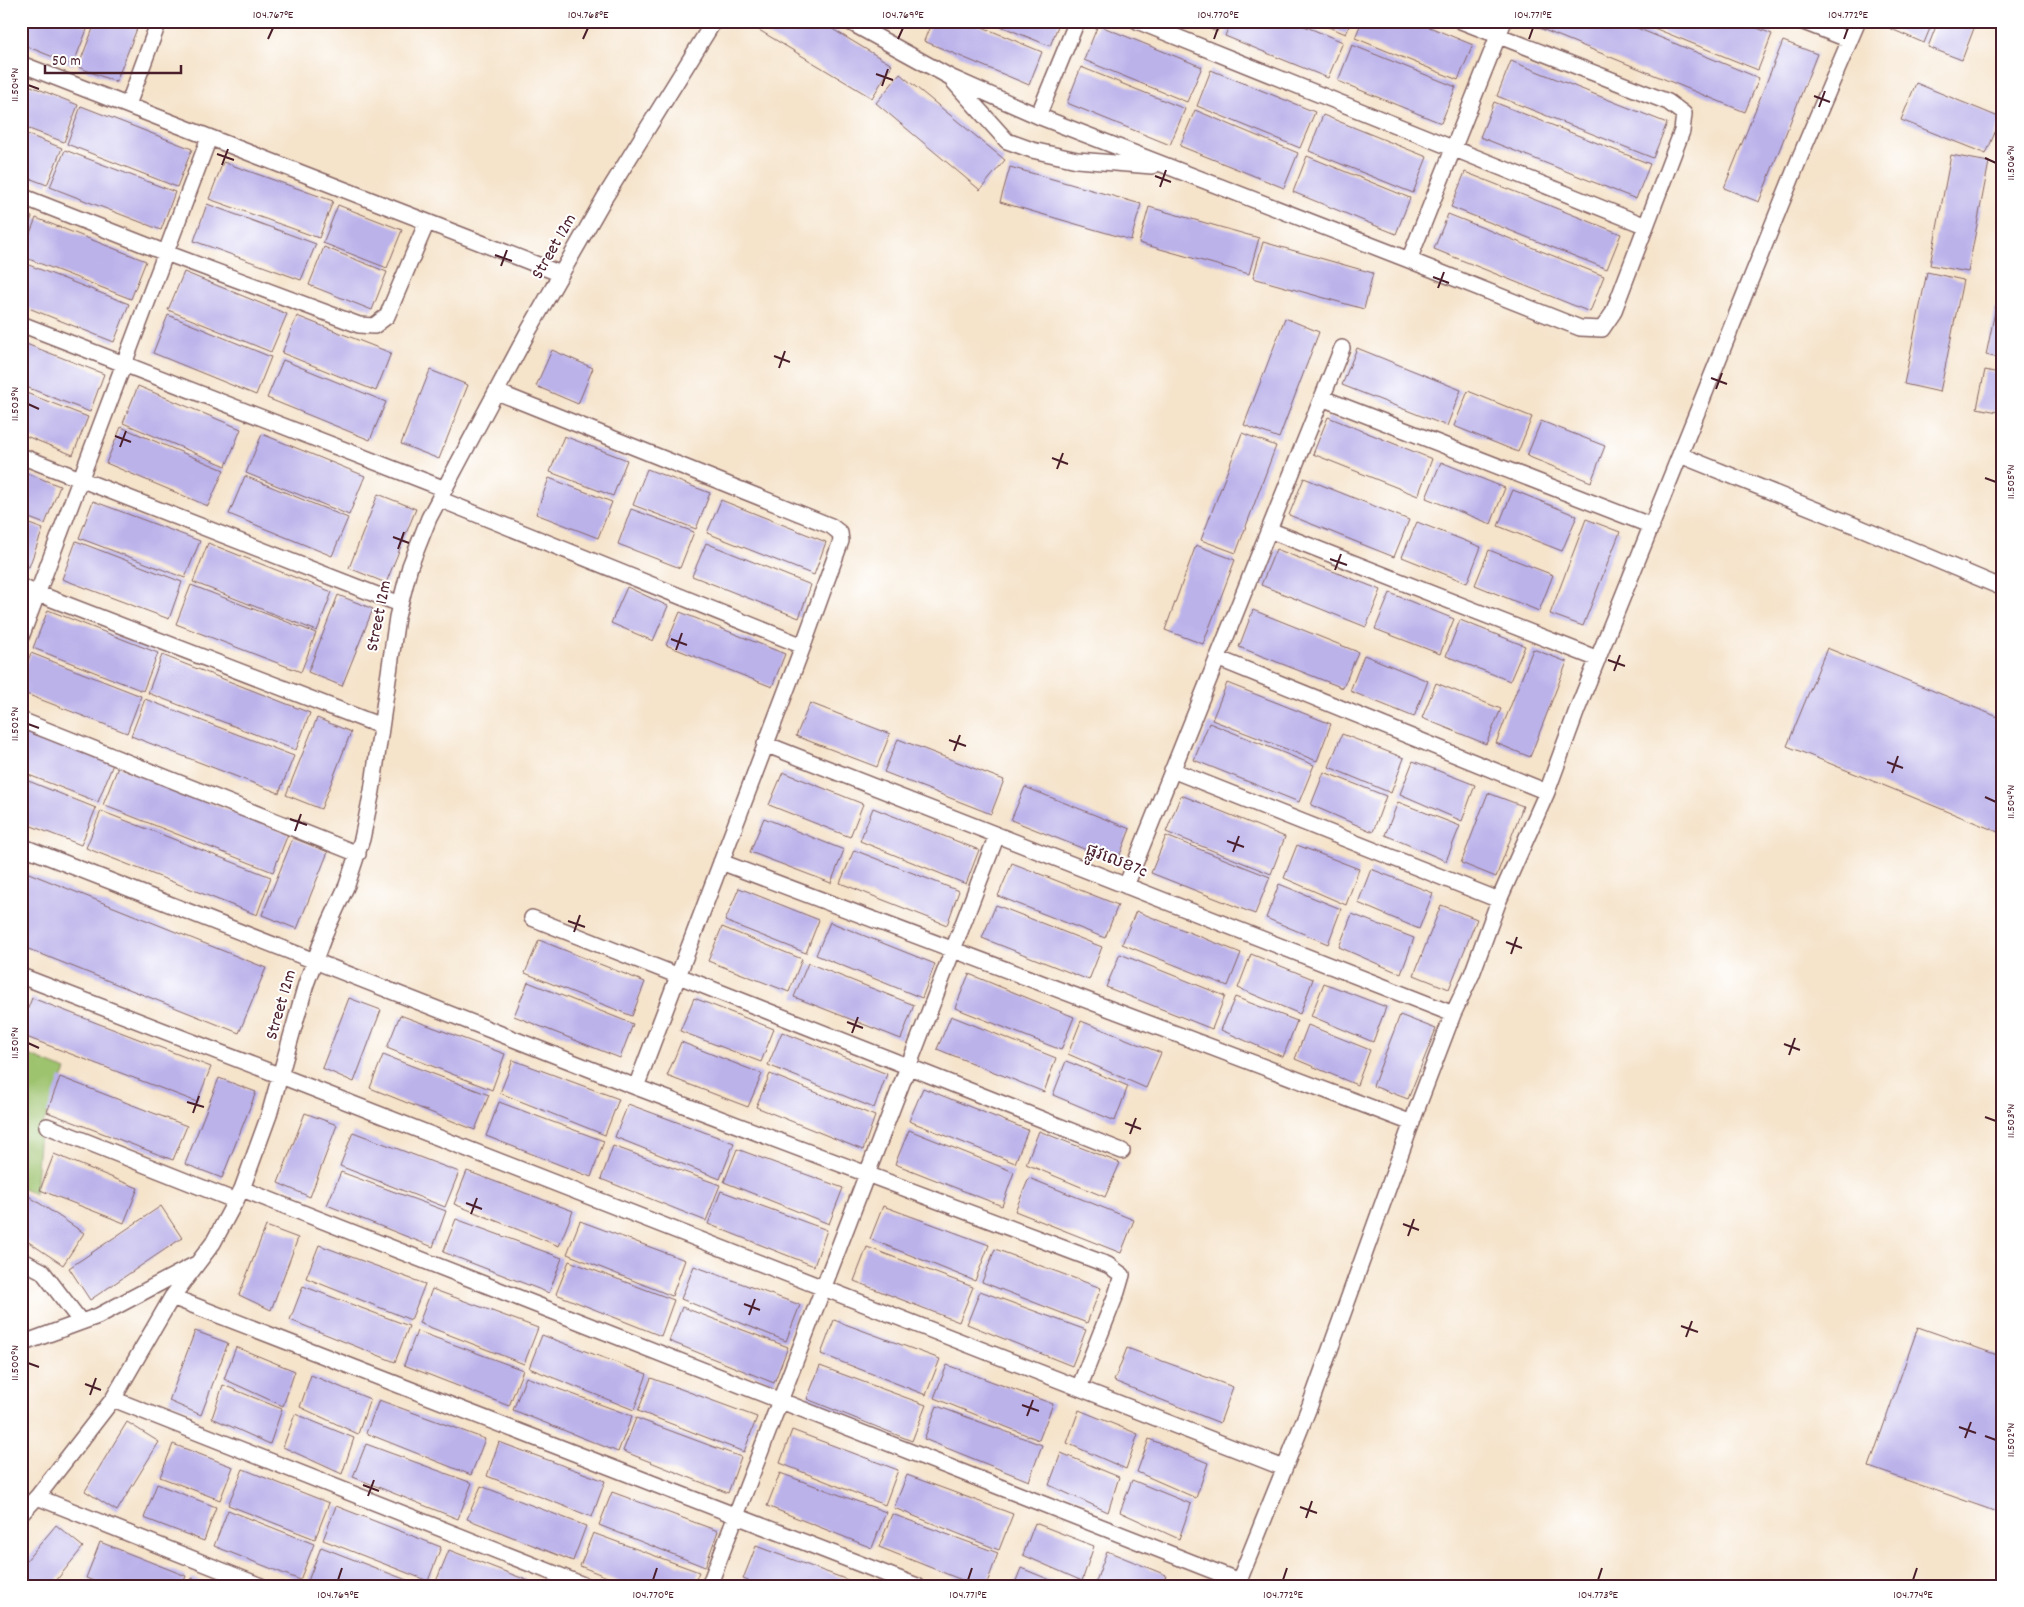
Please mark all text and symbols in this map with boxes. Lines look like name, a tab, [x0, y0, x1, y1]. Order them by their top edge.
text: 104.767°E	[253, 7, 294, 24]
text: 104.768°E	[568, 7, 609, 24]
text: 104.769°E	[882, 7, 924, 24]
text: 104.770°E	[1197, 7, 1239, 24]
text: 104.771°E	[1514, 7, 1552, 24]
text: 104.772°E	[1828, 7, 1868, 24]
scale bar	[45, 42, 181, 74]
text: 50 m	[52, 51, 81, 73]
text: 11.504°N	[7, 68, 24, 102]
text: 11.506°N	[2003, 145, 2020, 181]
street label: Street 12m	[526, 210, 584, 284]
text: 11.503°N	[7, 387, 24, 421]
text: 11.505°N	[2003, 465, 2020, 499]
street label: Street 12m	[361, 578, 399, 654]
text: 11.502°N	[7, 707, 24, 741]
text: 11.504°N	[2003, 785, 2020, 819]
street label: ផ្លូវលេខ7c	[1081, 839, 1151, 887]
street label: Street 12m	[260, 967, 304, 1043]
text: 11.501°N	[7, 1027, 24, 1059]
text: 11.503°N	[2003, 1104, 2020, 1138]
text: 11.500°N	[7, 1345, 24, 1381]
text: 11.502°N	[2003, 1423, 2020, 1457]
text: 104.769°E	[317, 1587, 359, 1604]
text: 104.770°E	[632, 1587, 674, 1604]
text: 104.771°E	[949, 1587, 987, 1604]
text: 104.772°E	[1263, 1587, 1303, 1604]
text: 104.773°E	[1578, 1587, 1619, 1604]
text: 104.774°E	[1893, 1587, 1933, 1604]

